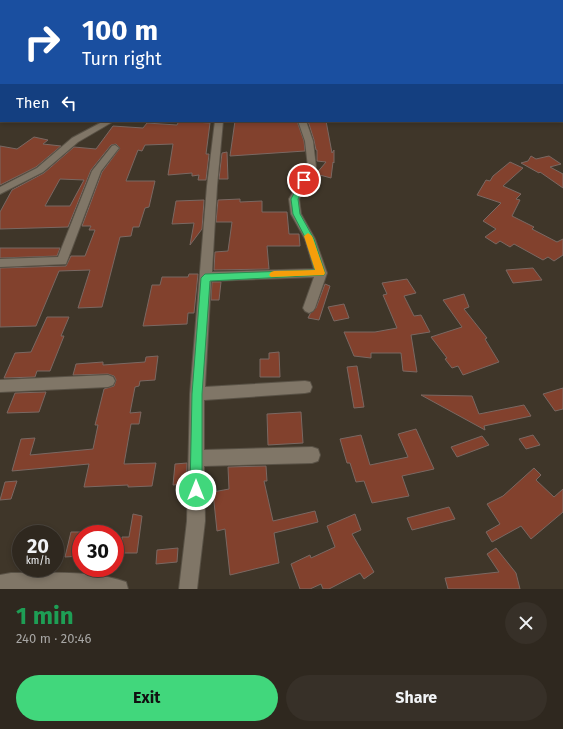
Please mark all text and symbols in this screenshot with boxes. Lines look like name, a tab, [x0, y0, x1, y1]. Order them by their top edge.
text: 100 m	[82, 14, 158, 47]
icon: right	[16, 16, 68, 68]
text: Turn right	[82, 48, 162, 70]
icon: left	[58, 92, 80, 114]
text: Then	[16, 94, 50, 112]
pin	[287, 163, 321, 197]
icon: arrive	[293, 169, 315, 191]
position arrow	[175, 469, 217, 511]
speed limit sign: 30	[72, 525, 124, 577]
text: 20	[27, 534, 49, 558]
text: km/h	[26, 555, 50, 567]
text: 1 min	[16, 602, 74, 630]
button: close	[505, 602, 547, 644]
text: 240 m · 20:46	[16, 631, 91, 646]
button: Exit	[16, 675, 278, 721]
button: Share	[286, 675, 547, 721]

